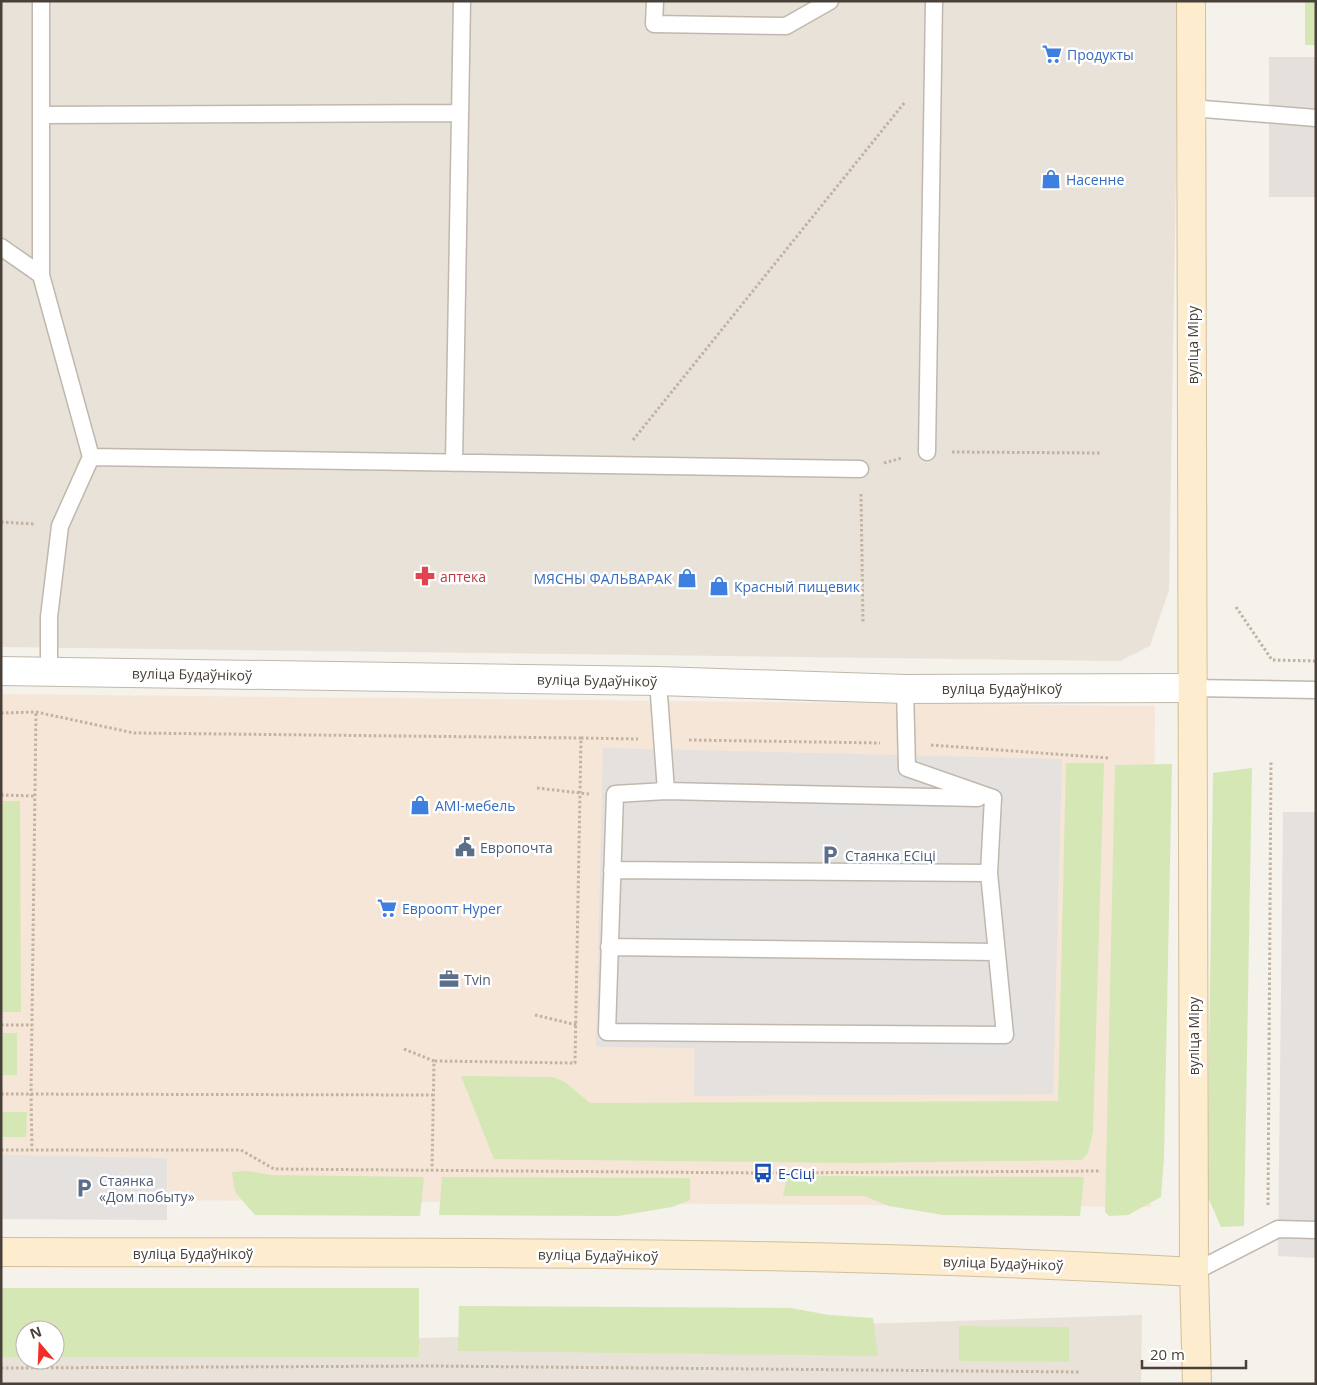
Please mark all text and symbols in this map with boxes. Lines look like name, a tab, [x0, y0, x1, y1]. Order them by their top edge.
supermarket icon: Продукты	[1041, 43, 1063, 65]
place label: Продукты	[1067, 45, 1134, 64]
shop icon: Насенне	[1040, 168, 1062, 190]
place label: Насенне	[1066, 170, 1124, 189]
street label: вуліца Міру	[1183, 305, 1202, 384]
pharmacy icon: аптека	[414, 565, 436, 587]
place label: аптека	[440, 567, 486, 586]
shop icon: МЯСНЫ ФАЛЬВАРАК	[676, 567, 698, 589]
place label: МЯСНЫ ФАЛЬВАРАК	[533, 569, 672, 588]
shop icon: Красный пищевик	[708, 575, 730, 597]
place label: Красный пищевик	[734, 577, 861, 596]
street label: вуліца Будаўнікоў	[132, 663, 253, 685]
street label: вуліца Будаўнікоў	[537, 669, 658, 691]
street label: вуліца Будаўнікоў	[942, 679, 1063, 698]
shop icon: AMI-мебель	[409, 794, 431, 816]
place label: AMI-мебель	[435, 796, 515, 815]
public building icon: Европочта	[454, 836, 476, 858]
place label: Европочта	[480, 838, 553, 857]
parking icon: Стаянка ЕСіці	[819, 844, 841, 866]
place label: Стаянка ЕСіці	[845, 846, 936, 865]
supermarket icon: Евроопт Hyper	[376, 897, 398, 919]
place label: Евроопт Hyper	[402, 899, 502, 918]
office icon: Tvin	[438, 968, 460, 990]
place label: Tvin	[464, 970, 491, 989]
street label: вуліца Міру	[1184, 996, 1203, 1075]
bus stop icon: Е-Сіці	[752, 1162, 774, 1184]
place label: Е-Сіці	[778, 1164, 815, 1183]
place label: Стаянка «Дом побыту»	[99, 1171, 195, 1206]
parking icon: Стаянка «Дом побыту»	[73, 1177, 95, 1199]
street label: вуліца Будаўнікоў	[133, 1244, 254, 1263]
street label: вуліца Будаўнікоў	[538, 1244, 659, 1266]
street label: вуліца Будаўнікоў	[943, 1251, 1064, 1275]
north arrow	[15, 1320, 65, 1370]
text: N	[27, 1321, 44, 1343]
scale bar	[1142, 1338, 1246, 1370]
text: 20 m	[1150, 1344, 1185, 1364]

